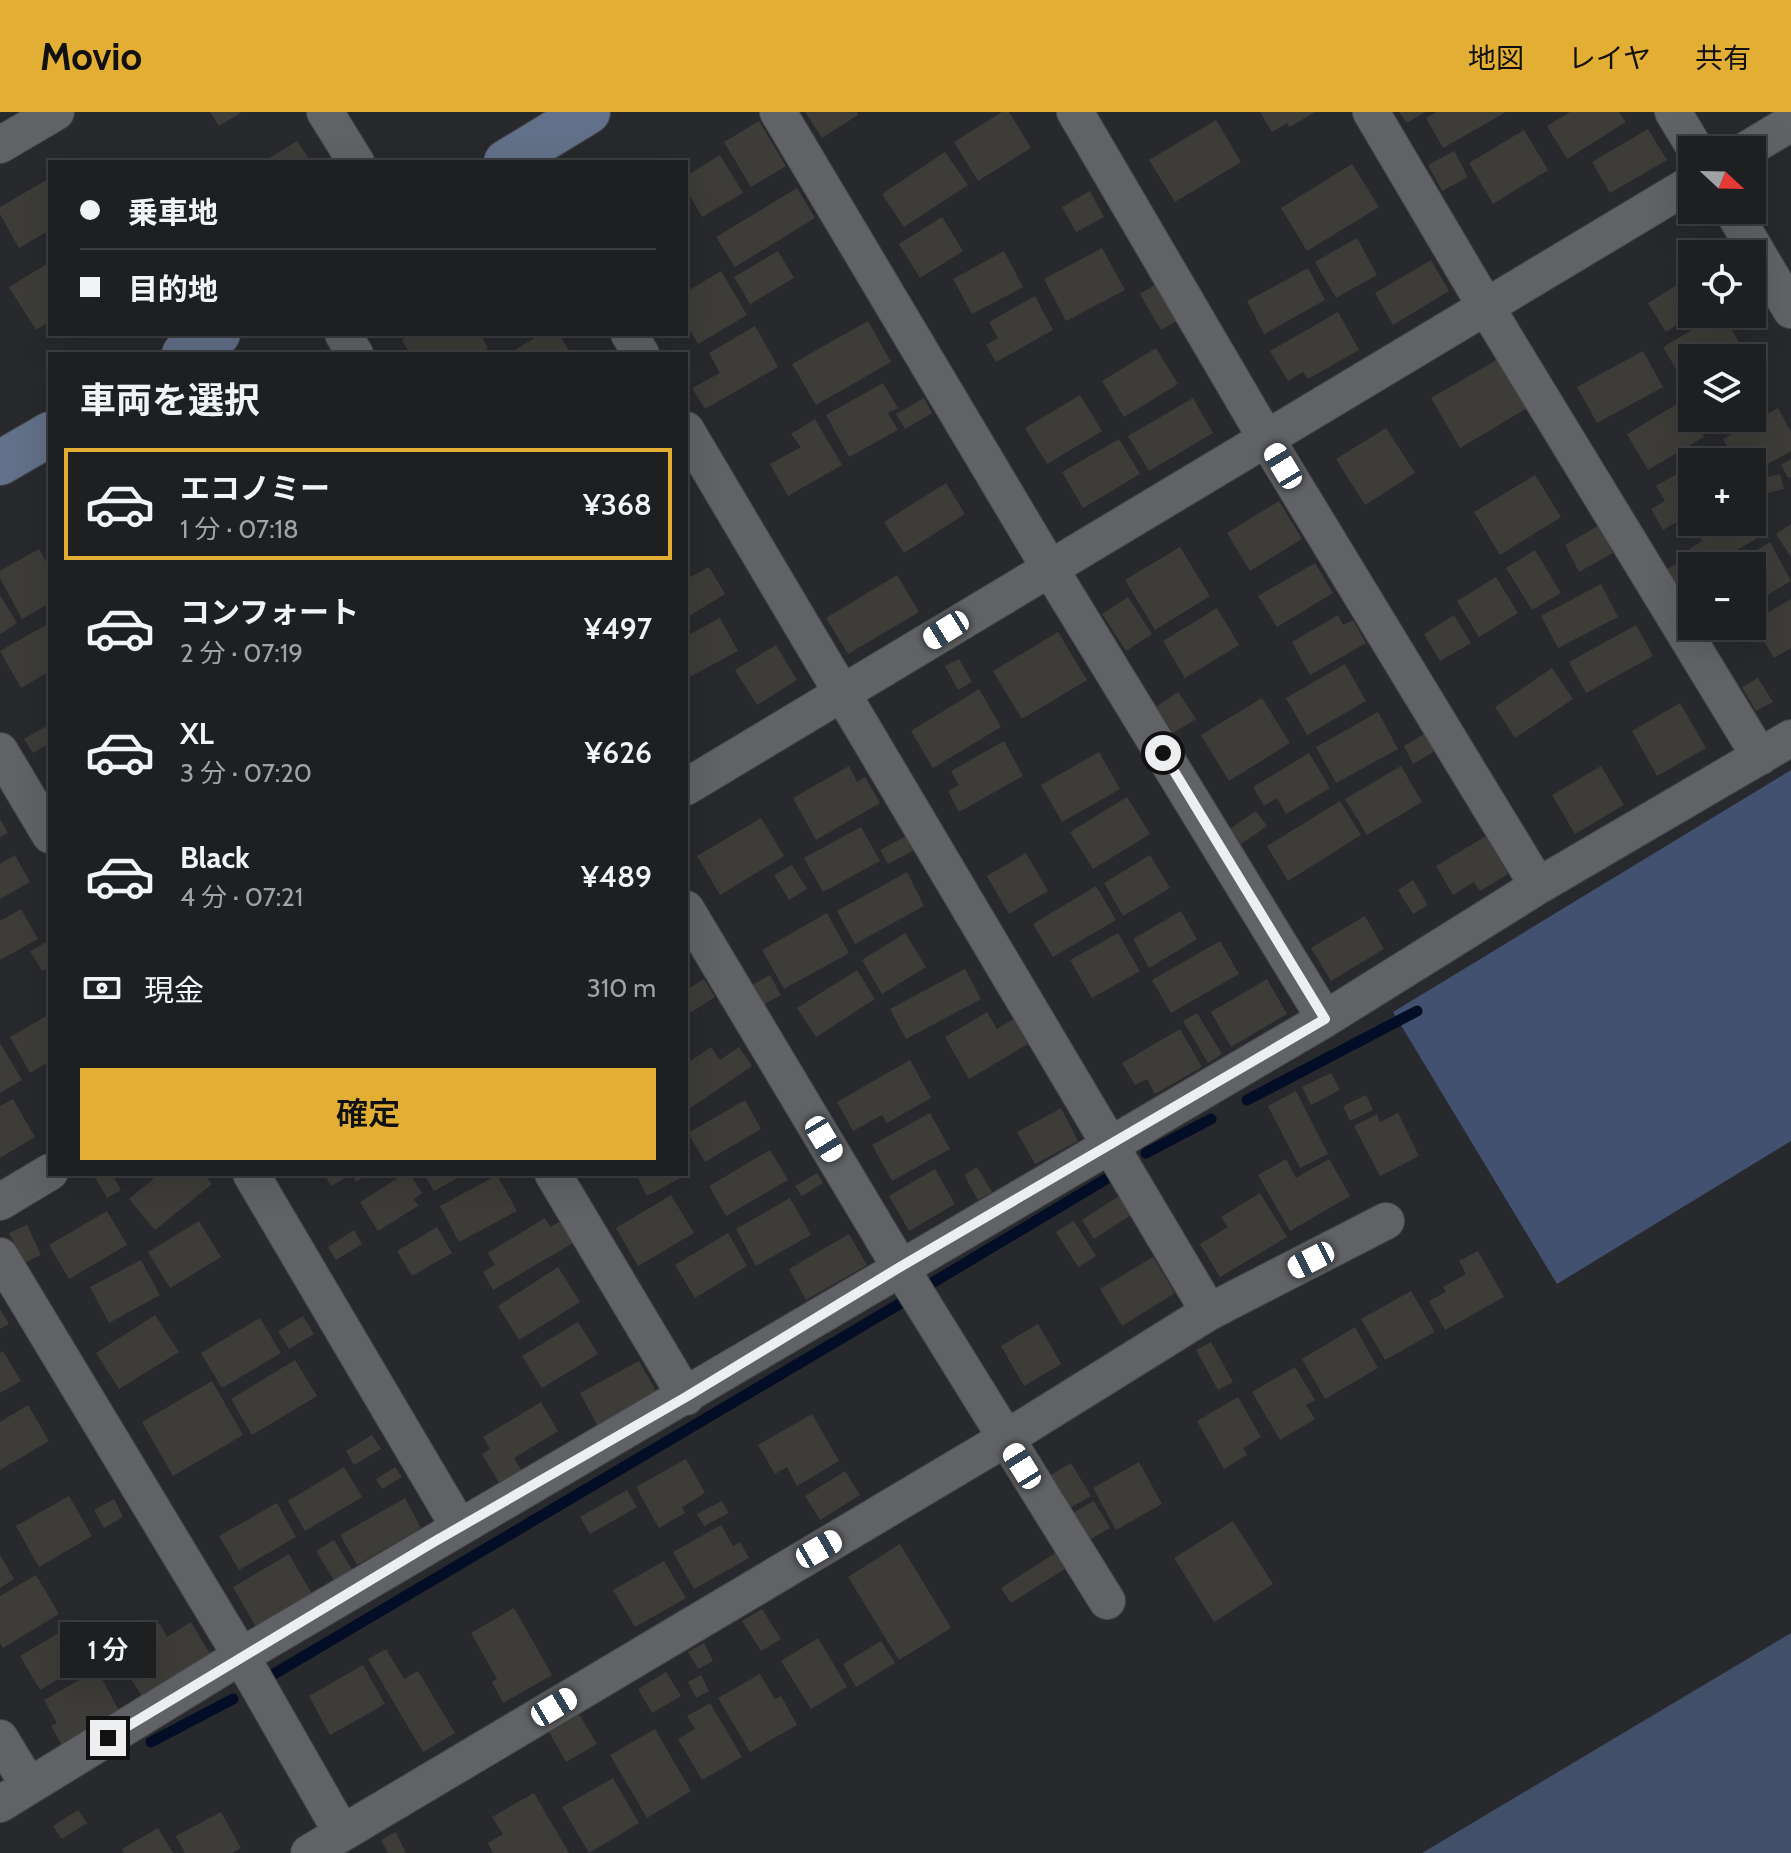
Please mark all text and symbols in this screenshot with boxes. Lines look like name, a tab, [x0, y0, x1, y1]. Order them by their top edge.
text: Movio	[40, 33, 142, 80]
text: 地図	[1468, 41, 1524, 75]
text: レイヤ	[1568, 41, 1651, 75]
text: 共有	[1695, 41, 1751, 75]
north arrow	[1678, 136, 1766, 224]
map controls	[1678, 136, 1766, 640]
text: 乗車地	[128, 194, 218, 231]
button: locate	[1678, 240, 1766, 328]
text: 目的地	[128, 271, 218, 308]
button: layers	[1678, 344, 1766, 432]
text: 車両を選択	[80, 378, 260, 422]
car	[1260, 439, 1306, 493]
button: +	[1678, 448, 1766, 536]
icon: car	[84, 468, 156, 540]
text: エコノミー	[180, 470, 330, 507]
text: ¥368	[583, 486, 652, 523]
text: 1 分 · 07:18	[180, 513, 299, 545]
button: −	[1678, 552, 1766, 640]
icon: car	[84, 592, 156, 664]
text: コンフォート	[180, 594, 359, 631]
car	[919, 607, 973, 653]
text: ¥497	[584, 610, 652, 647]
text: 2 分 · 07:19	[180, 637, 303, 669]
text: XL	[180, 715, 214, 752]
icon: car	[84, 716, 156, 788]
text: ¥626	[585, 734, 652, 771]
route start	[1145, 735, 1181, 771]
text: 3 分 · 07:20	[180, 757, 312, 789]
text: Black	[180, 839, 250, 876]
icon: car	[84, 840, 156, 912]
text: ¥489	[581, 858, 652, 895]
text: 4 分 · 07:21	[180, 881, 303, 913]
icon: cash	[80, 966, 124, 1010]
text: 現金	[144, 972, 204, 1009]
text: 310 m	[587, 972, 656, 1004]
button: 確定	[80, 1068, 656, 1160]
car	[801, 1112, 847, 1166]
car	[1284, 1238, 1338, 1282]
car	[999, 1439, 1045, 1493]
car	[792, 1527, 846, 1571]
callout: 1 分	[60, 1622, 156, 1678]
text: 1 分	[87, 1634, 129, 1666]
car	[527, 1684, 581, 1730]
route end	[90, 1720, 126, 1756]

